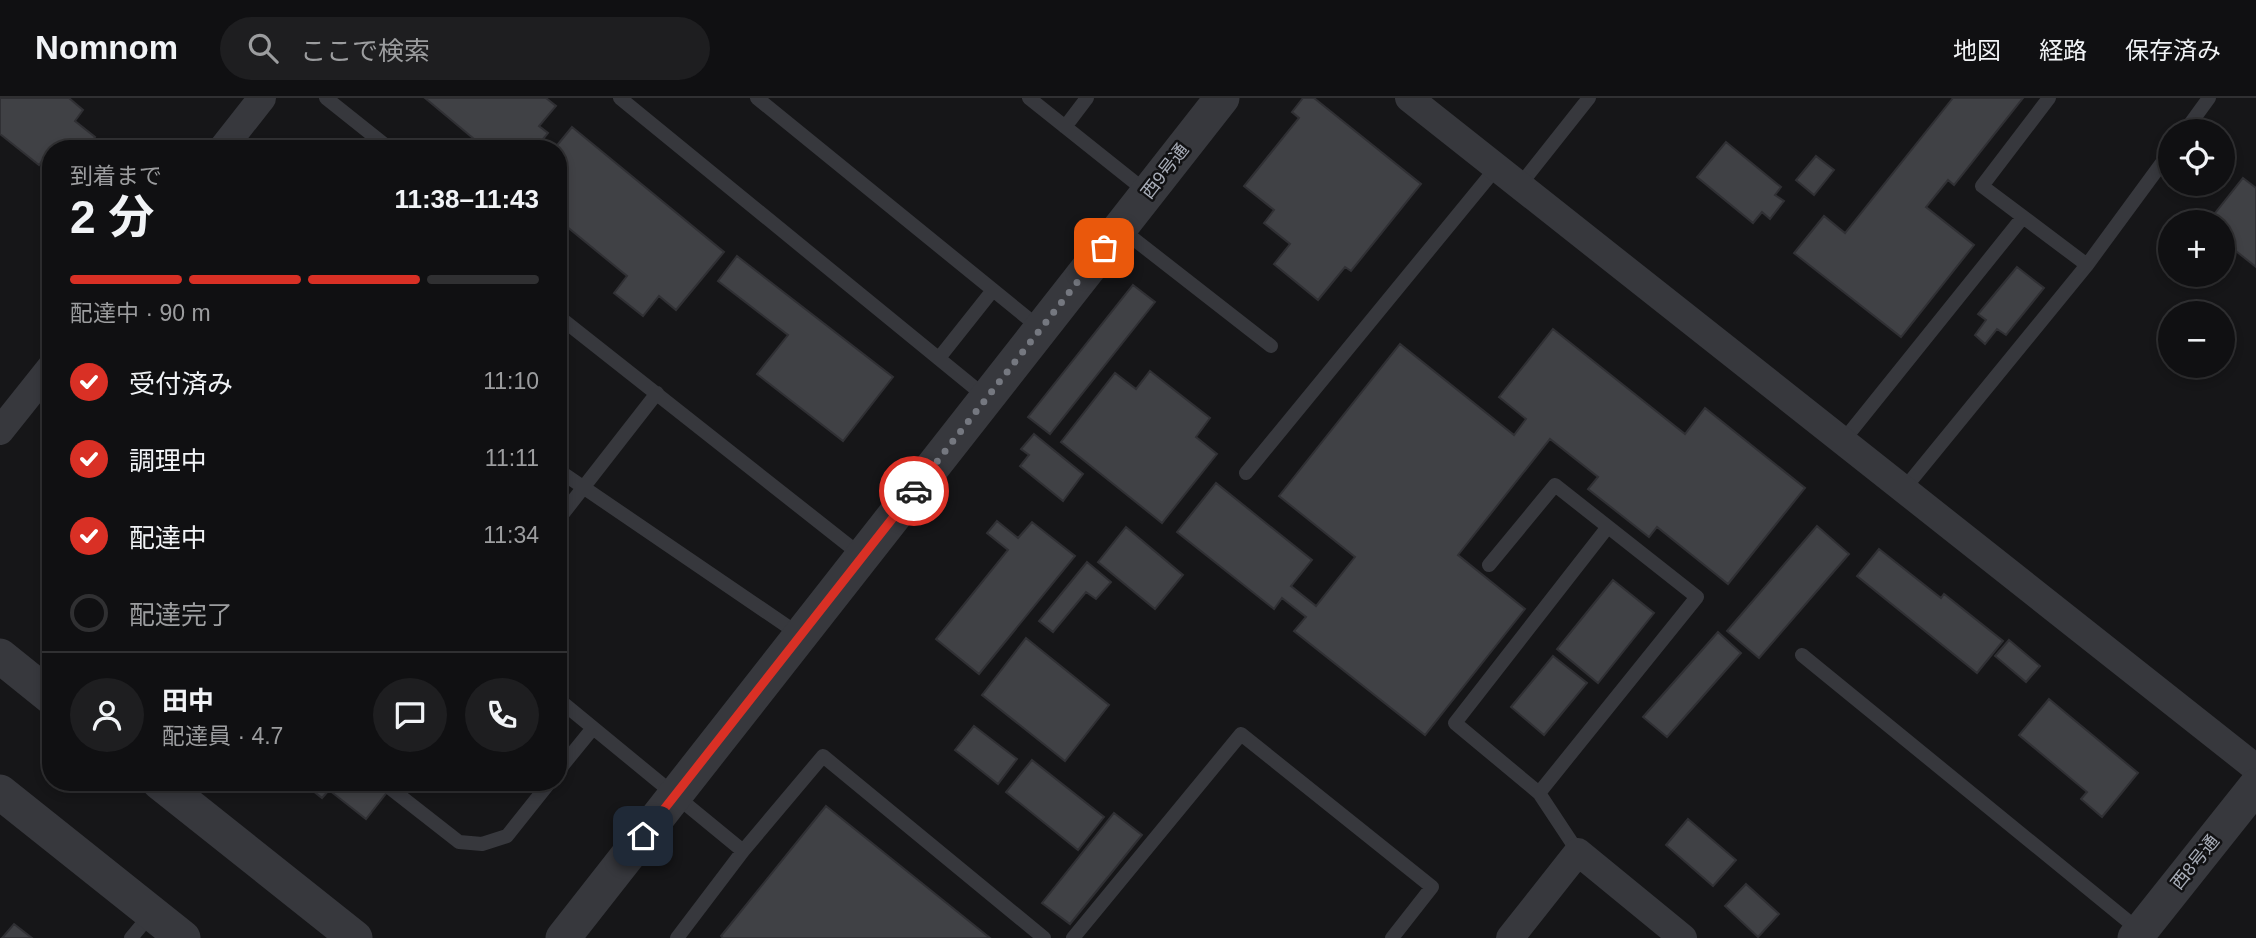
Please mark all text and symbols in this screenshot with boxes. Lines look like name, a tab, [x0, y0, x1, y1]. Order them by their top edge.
search box	[220, 17, 710, 80]
text: Nomnom	[35, 29, 178, 66]
icon: search	[244, 29, 282, 67]
text: ここで検索	[300, 36, 430, 66]
text: 地図	[1953, 37, 2001, 64]
text: 経路	[2039, 37, 2087, 64]
text: 保存済み	[2125, 37, 2221, 64]
map controls	[2158, 119, 2235, 378]
button: locate	[2158, 119, 2235, 196]
street label: 西9号通	[1137, 140, 1193, 202]
text: 到着まで	[70, 163, 162, 189]
text: 11:38–11:43	[394, 184, 539, 214]
text: 2 分	[70, 191, 154, 243]
button: +	[2158, 210, 2235, 287]
pin	[1074, 218, 1134, 278]
icon: bag	[1085, 229, 1123, 267]
text: 配達中 · 90 m	[70, 300, 211, 326]
button: −	[2158, 301, 2235, 378]
icon: check	[70, 363, 108, 401]
text: 11:10	[483, 368, 539, 394]
text: 受付済み	[129, 369, 233, 399]
icon: check	[70, 440, 108, 478]
text: 11:11	[485, 445, 539, 471]
text: 調理中	[129, 446, 207, 476]
courier	[879, 456, 949, 526]
icon: car	[895, 472, 933, 510]
icon: check	[70, 517, 108, 555]
text: 11:34	[483, 522, 539, 548]
text: 配達中	[129, 523, 207, 553]
text: 配達完了	[129, 600, 233, 630]
button: person	[70, 678, 144, 752]
button: chat	[373, 678, 447, 752]
button: phone	[465, 678, 539, 752]
text: 田中	[162, 686, 214, 716]
text: 配達員 · 4.7	[162, 723, 283, 749]
pin	[613, 806, 673, 866]
icon: home	[624, 817, 662, 855]
street label: 西8号通	[2167, 831, 2223, 893]

